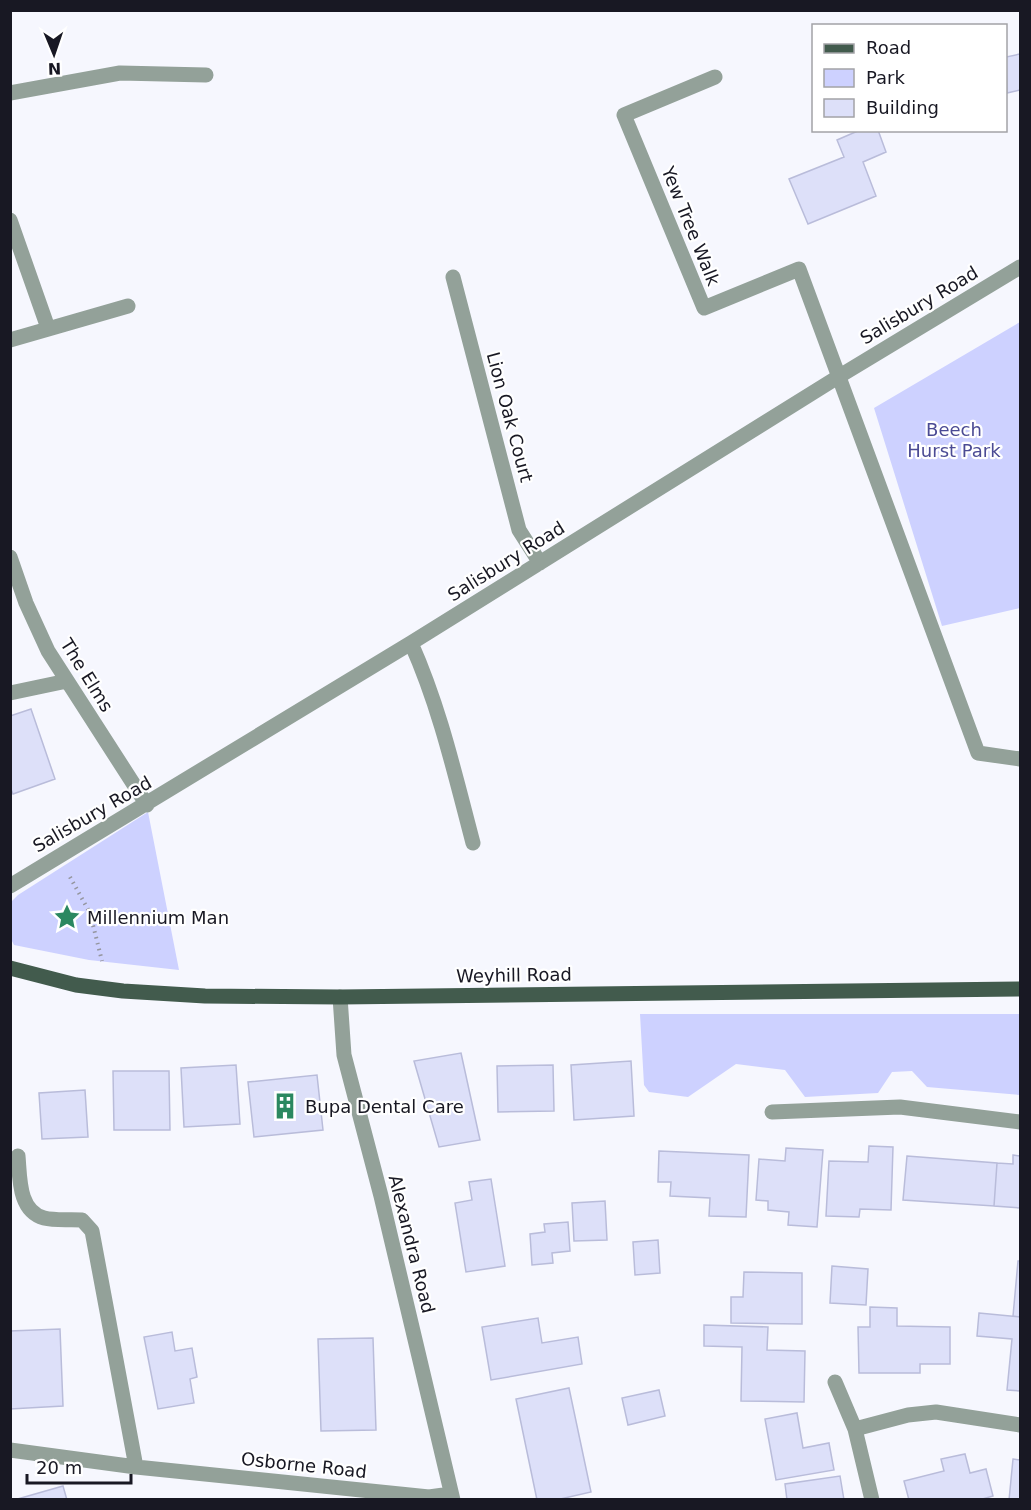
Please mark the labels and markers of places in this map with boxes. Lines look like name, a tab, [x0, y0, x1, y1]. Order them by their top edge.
place icon: Millennium Man	[52, 902, 82, 932]
place label: Millennium Man	[87, 907, 229, 928]
building icon: Bupa Dental Care	[270, 1091, 300, 1121]
place label: Bupa Dental Care	[305, 1096, 464, 1117]

